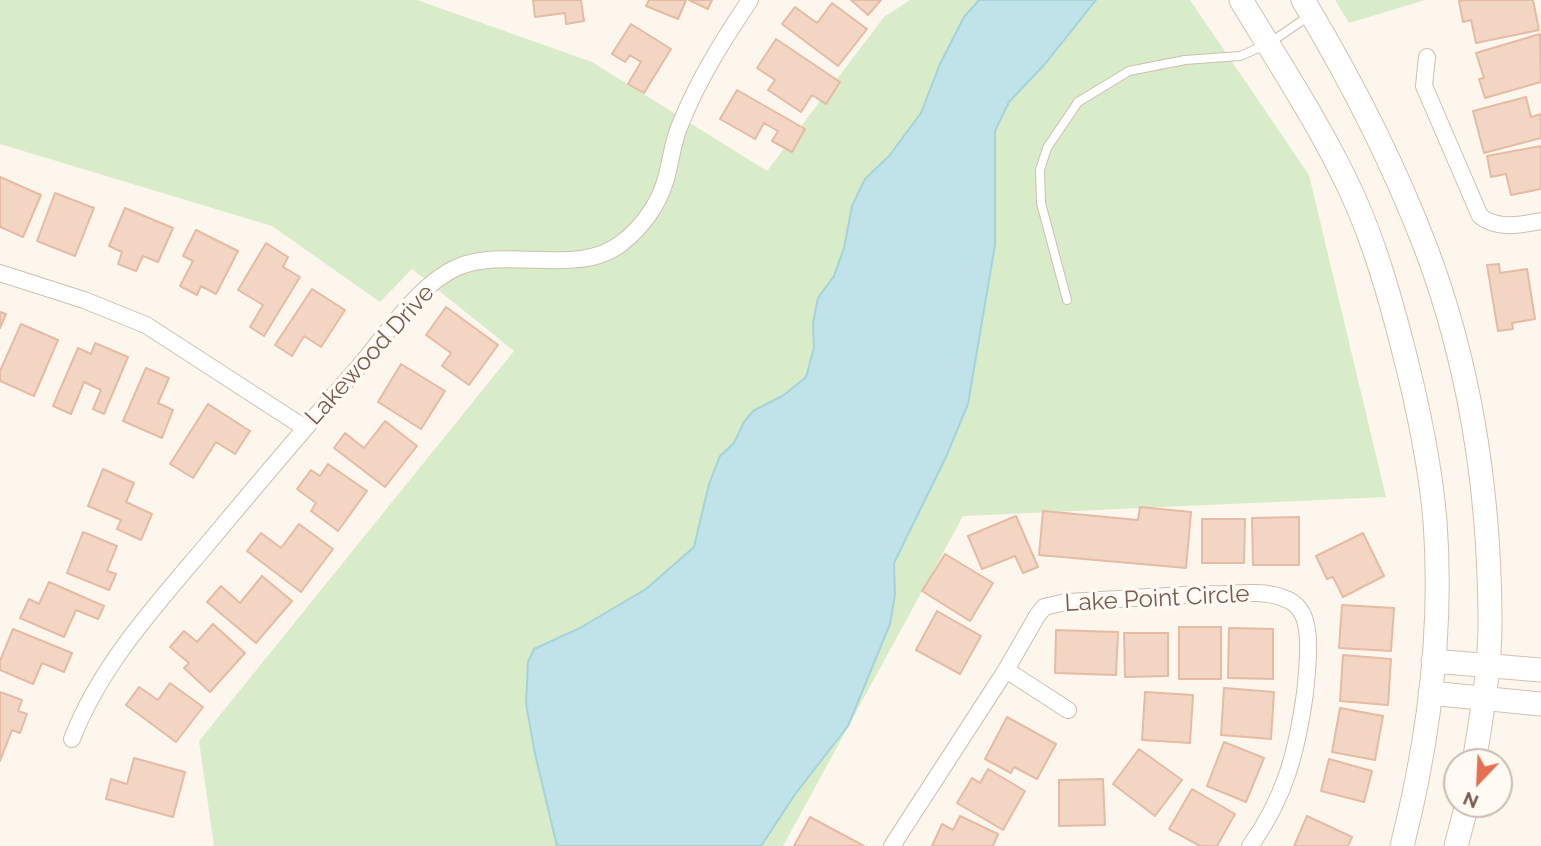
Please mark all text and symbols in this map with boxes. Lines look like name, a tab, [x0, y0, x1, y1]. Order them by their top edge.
street label: Lakewood Drive	[299, 279, 441, 431]
street label: Lake Point Circle	[1064, 580, 1250, 618]
north arrow	[1443, 748, 1513, 818]
text: N	[1460, 788, 1482, 813]

